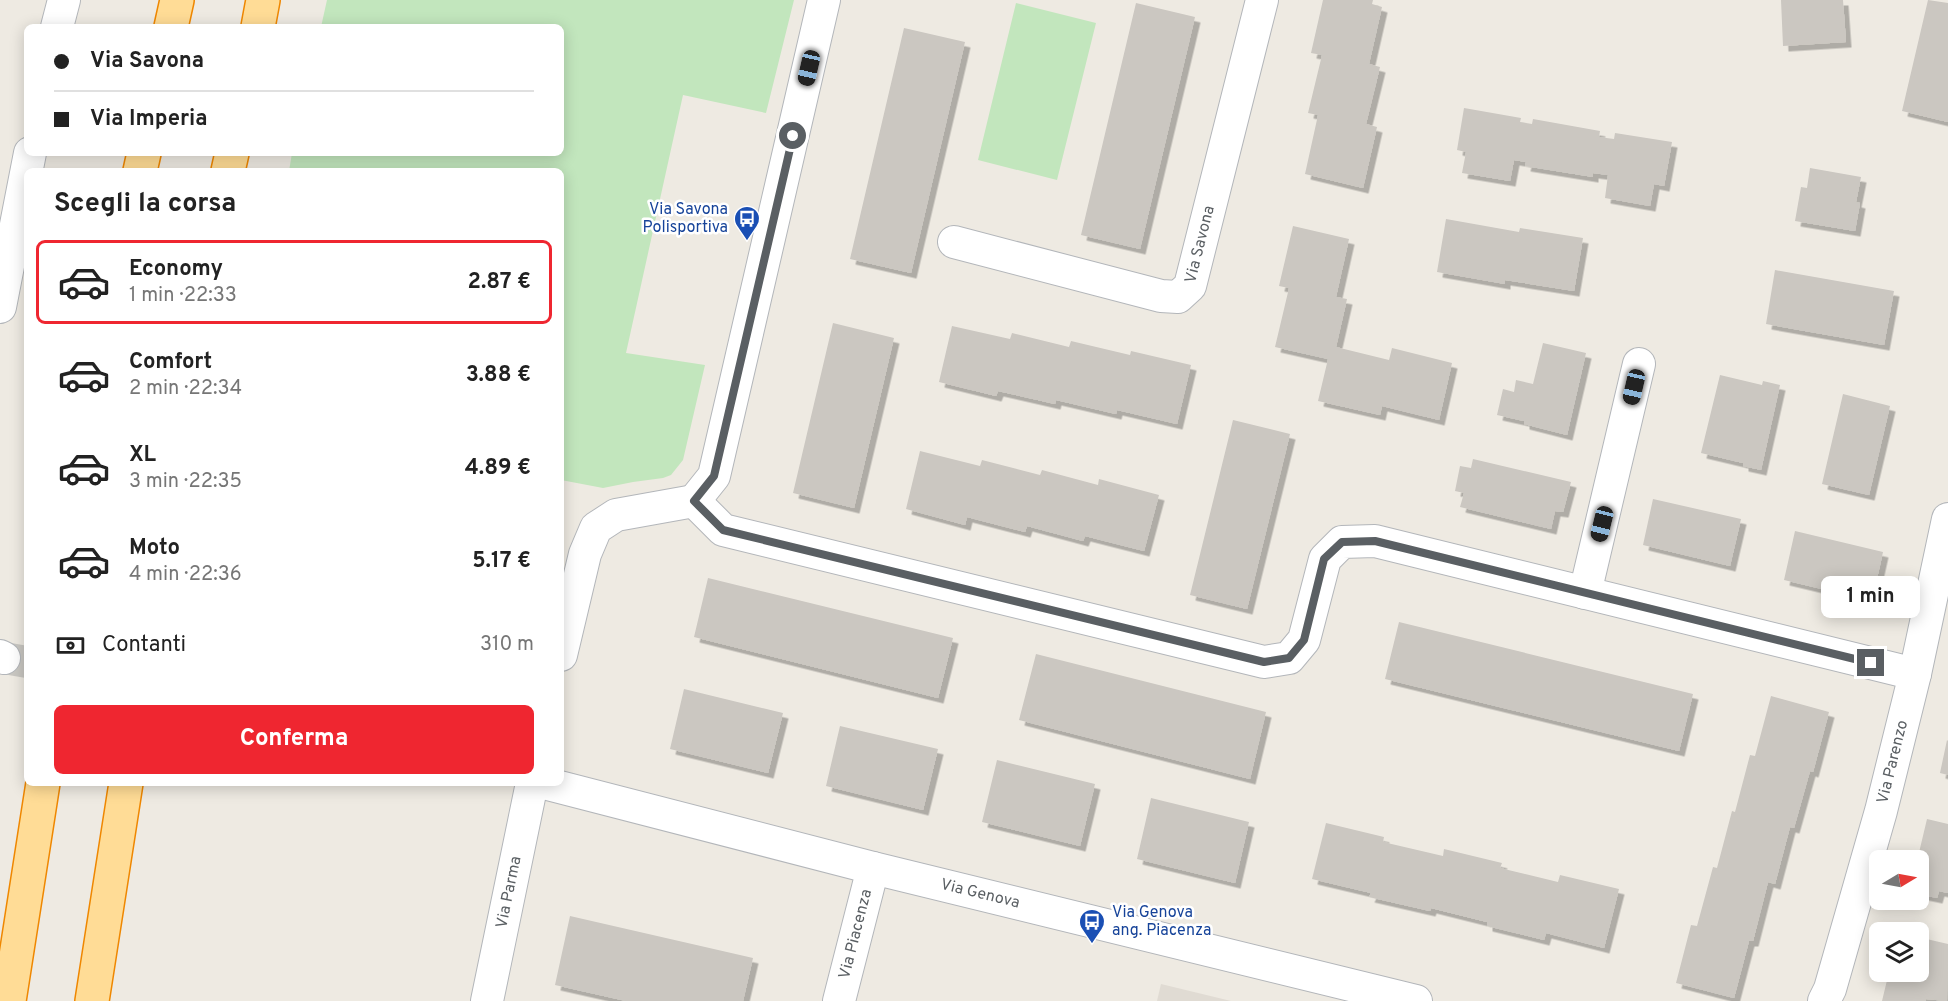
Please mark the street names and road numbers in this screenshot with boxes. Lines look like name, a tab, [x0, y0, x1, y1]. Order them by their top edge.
street label: Via Savona	[1181, 204, 1220, 285]
street label: Via Parenzo	[1873, 718, 1913, 806]
street label: Via Parma	[492, 854, 527, 930]
street label: Via Genova	[938, 875, 1022, 914]
street label: Via Piacenza	[835, 887, 877, 981]

